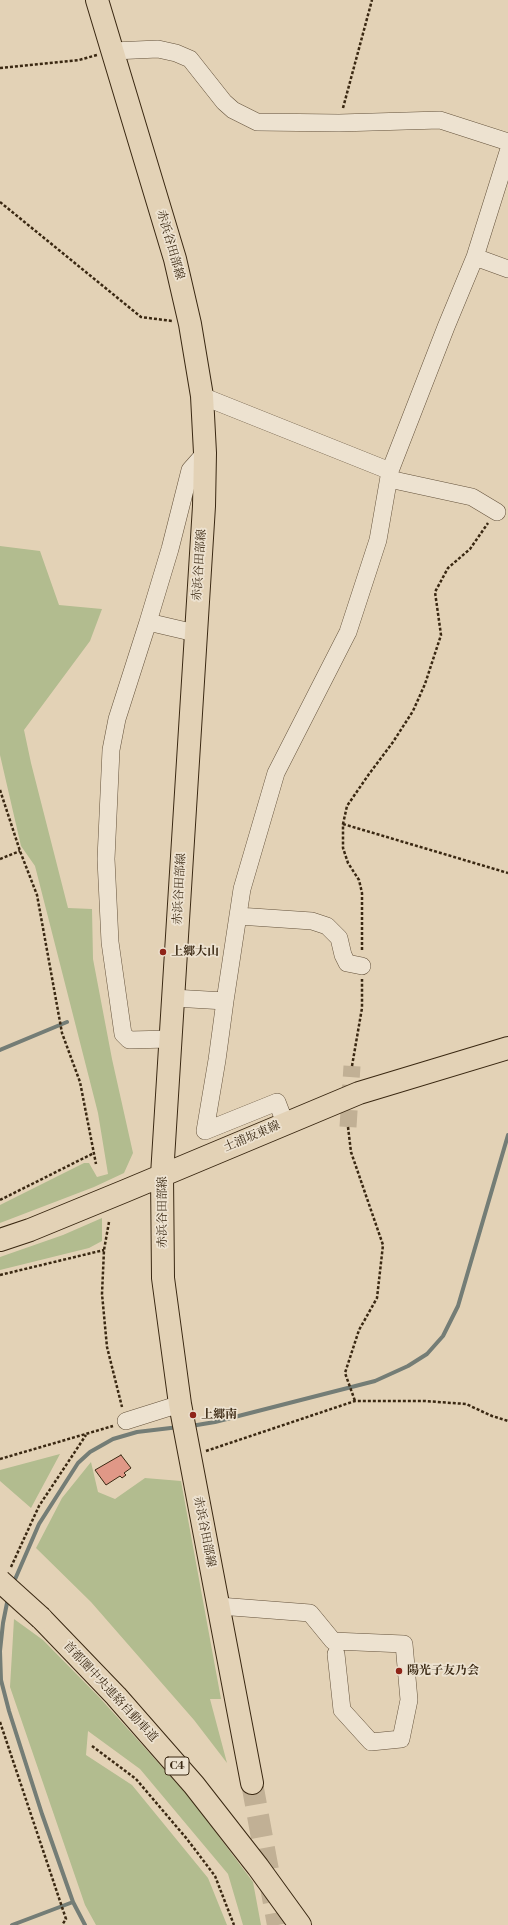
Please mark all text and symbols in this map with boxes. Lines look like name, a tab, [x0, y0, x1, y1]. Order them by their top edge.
street label: 赤浜谷田部線	[153, 208, 187, 282]
street label: 赤浜谷田部線	[190, 529, 210, 601]
street label: 赤浜谷田部線	[171, 853, 189, 925]
place label: 上郷大山	[171, 945, 219, 959]
marker: 上郷大山	[158, 947, 168, 957]
street label: 土浦坂東線	[222, 1119, 282, 1155]
street label: 赤浜谷田部線	[156, 1176, 170, 1248]
place label: 上郷南	[201, 1408, 237, 1422]
marker: 上郷南	[188, 1410, 198, 1420]
street label: 赤浜谷田部線	[190, 1495, 218, 1569]
street label: 首都圏中央連絡自動車道	[60, 1639, 160, 1745]
place label: 陽光子友乃会	[407, 1664, 479, 1678]
marker: 陽光子友乃会	[394, 1666, 404, 1676]
road number: C4	[165, 1757, 189, 1775]

